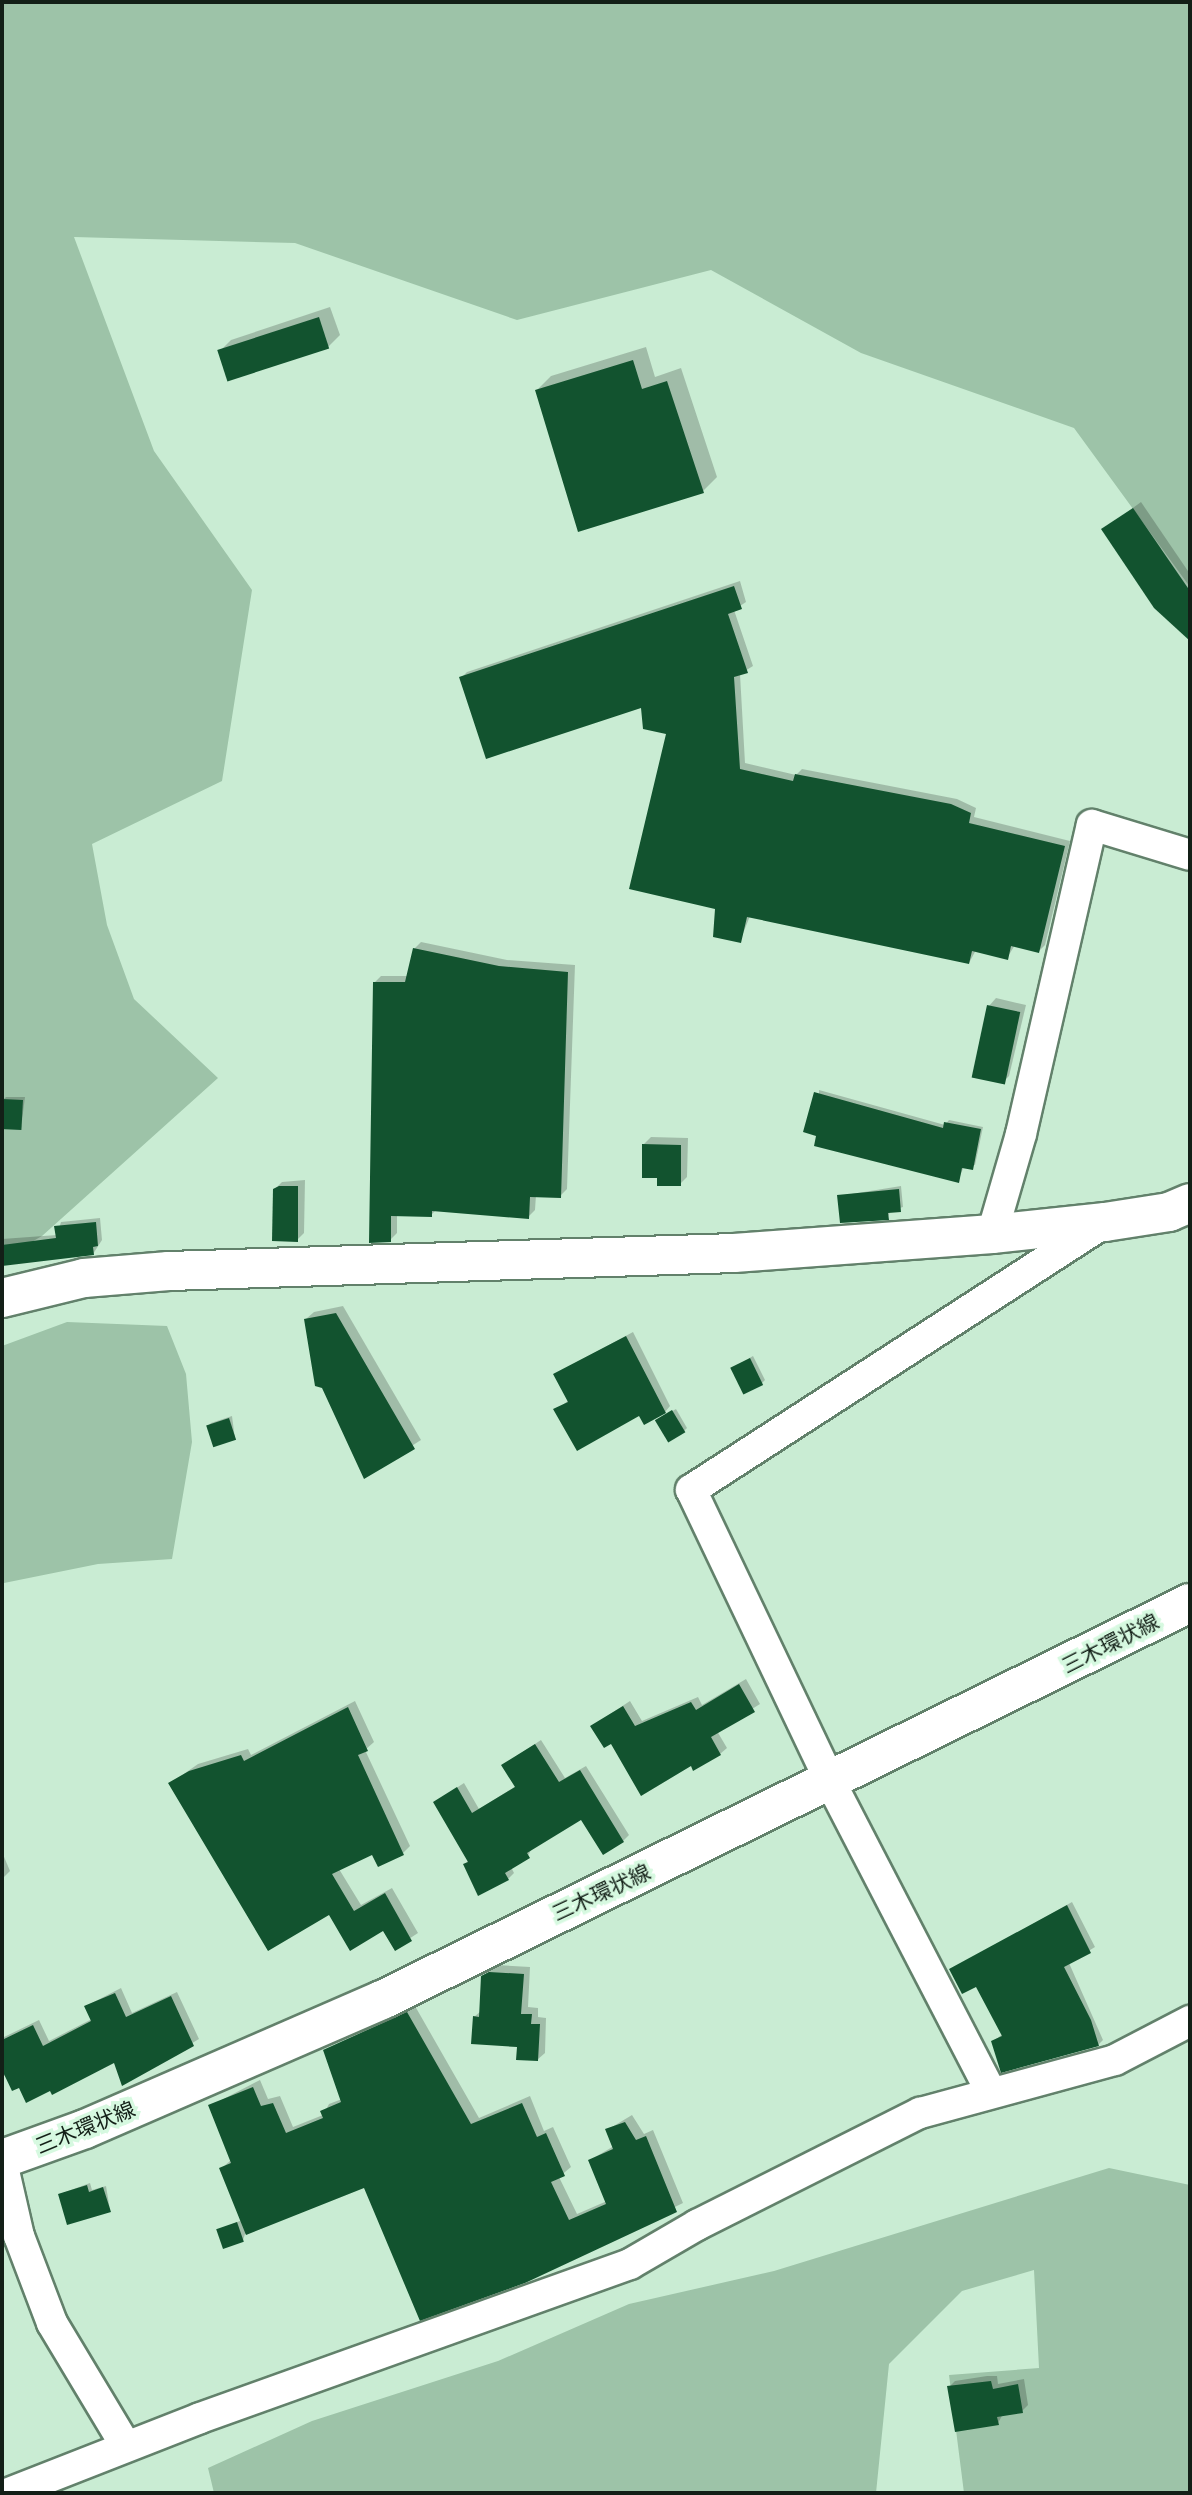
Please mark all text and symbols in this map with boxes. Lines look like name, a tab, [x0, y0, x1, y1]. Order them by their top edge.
street label: 三木環状線	[1058, 1608, 1162, 1678]
street label: 三木環状線	[548, 1858, 654, 1926]
street label: 三木環状線	[32, 2096, 138, 2158]

